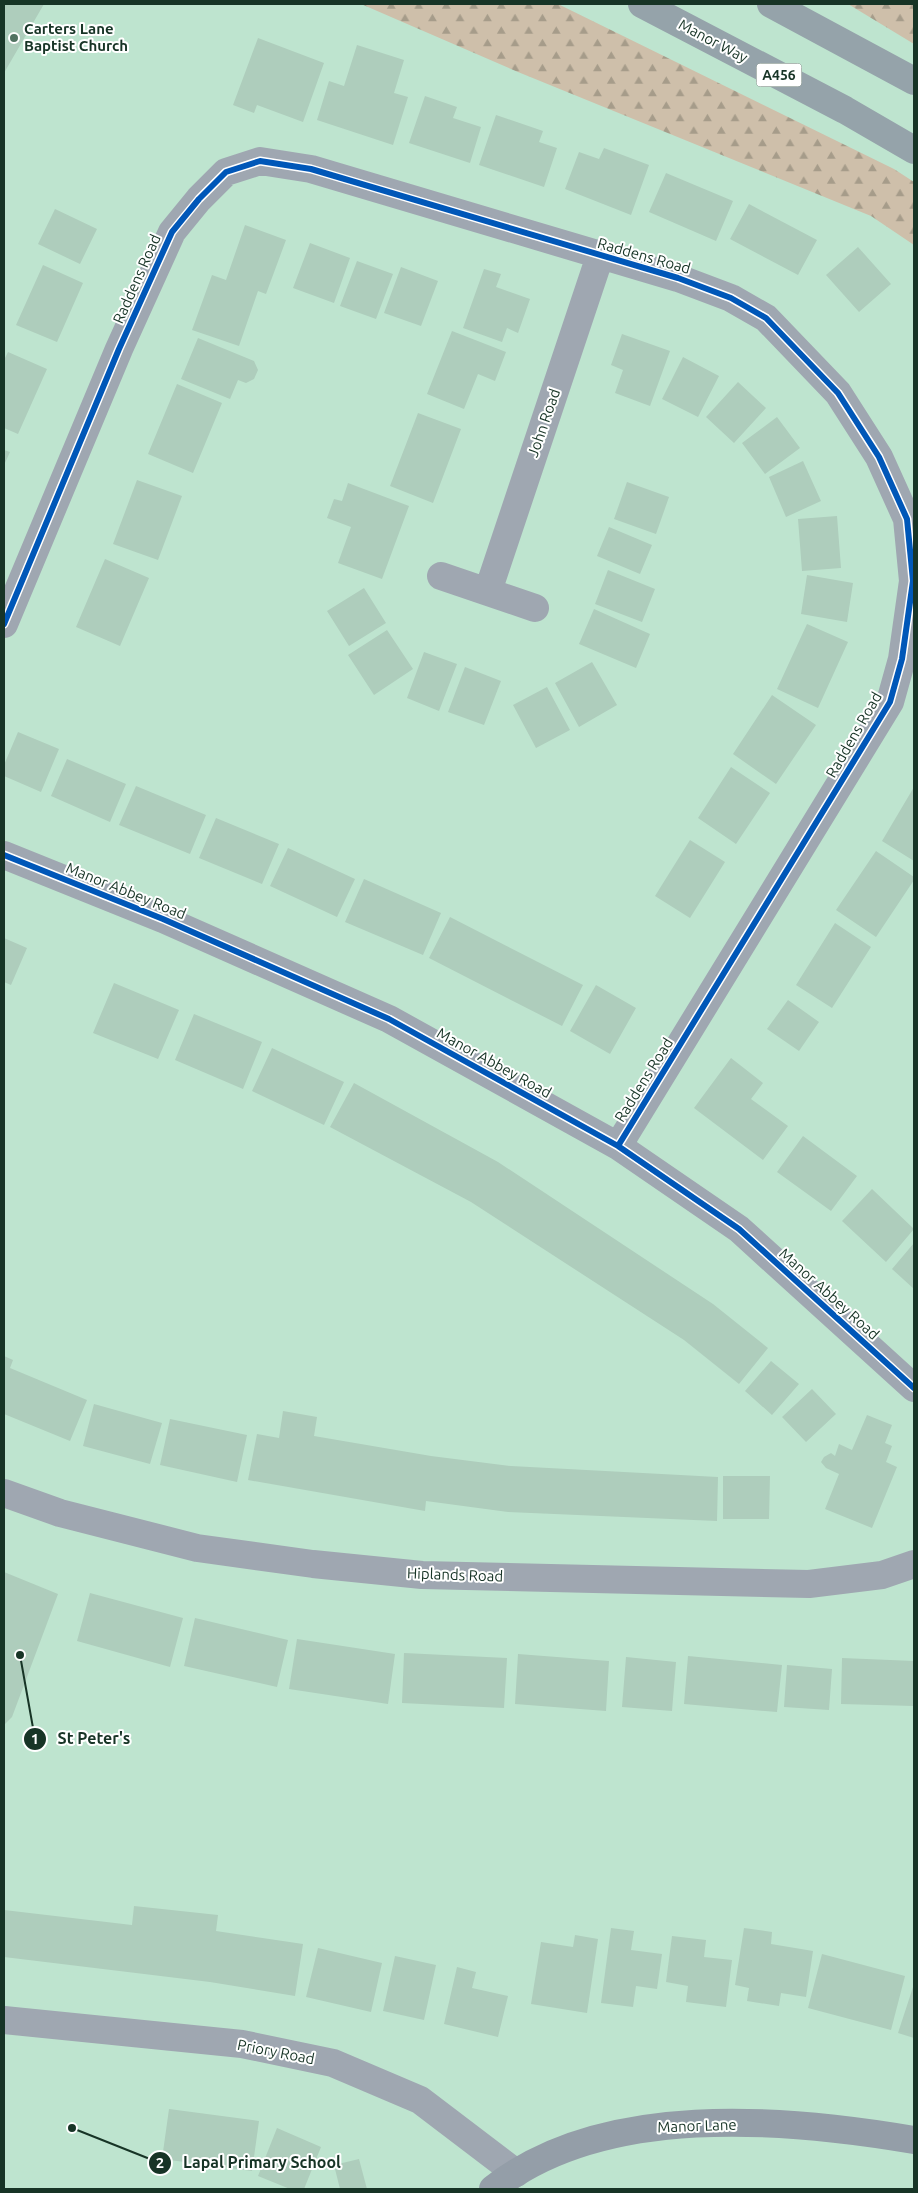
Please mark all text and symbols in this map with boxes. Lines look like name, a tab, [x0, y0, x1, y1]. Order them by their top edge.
street label: Manor Way	[676, 15, 751, 66]
place label: Carters Lane Baptist Church	[24, 20, 128, 54]
marker: Carters Lane Baptist Church	[8, 32, 20, 44]
road number: A456	[756, 64, 802, 86]
street label: Raddens Road	[109, 232, 164, 326]
street label: Raddens Road	[596, 234, 693, 277]
street label: John Road	[524, 386, 563, 459]
street label: Raddens Road	[822, 689, 885, 781]
street label: Manor Abbey Road	[64, 859, 189, 922]
street label: Manor Abbey Road	[434, 1024, 554, 1101]
street label: Raddens Road	[611, 1035, 676, 1125]
street label: Manor Abbey Road	[776, 1244, 883, 1343]
street label: Hiplands Road	[407, 1564, 503, 1585]
callout: St Peter's	[23, 1723, 141, 1754]
text: St Peter's	[58, 1729, 130, 1747]
text: 1	[31, 1730, 39, 1747]
street label: Priory Road	[236, 2036, 316, 2067]
street label: Manor Lane	[657, 2116, 737, 2135]
callout: Lapal Primary School	[148, 2147, 351, 2178]
text: Lapal Primary School	[183, 2153, 341, 2171]
text: 2	[156, 2154, 164, 2171]

